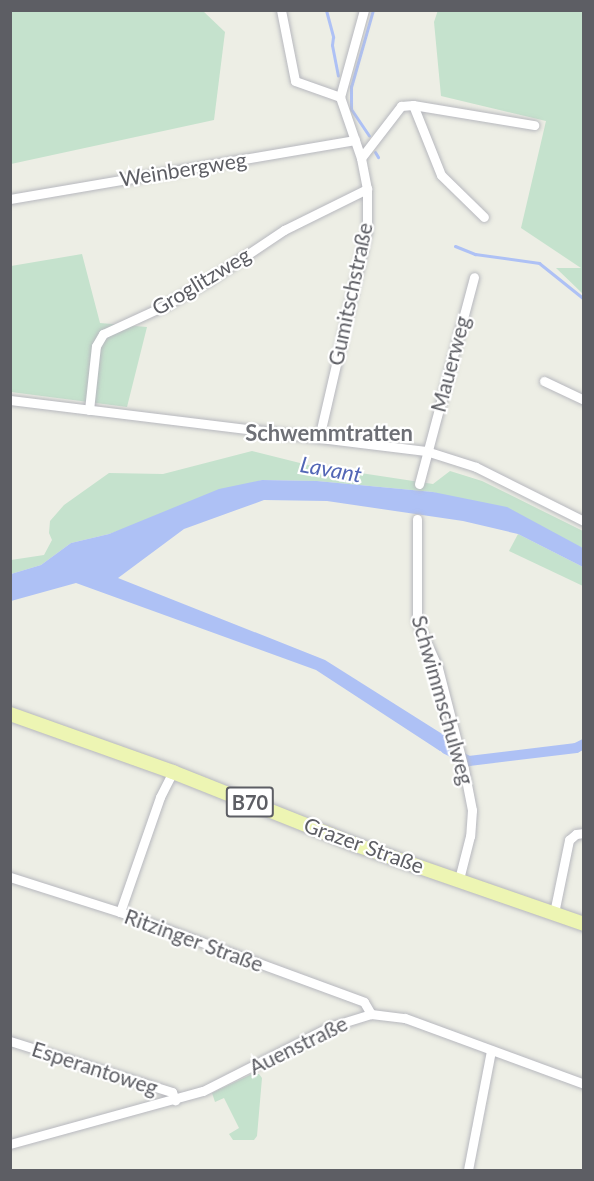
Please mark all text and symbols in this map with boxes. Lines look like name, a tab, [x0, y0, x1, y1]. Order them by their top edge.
street label: Weinbergweg	[118, 147, 248, 191]
street label: Gumitschstraße	[323, 220, 377, 368]
street label: Groglitzweg	[147, 242, 255, 320]
street label: Mauerweg	[425, 313, 475, 415]
district label: Schwemmtratten	[245, 420, 413, 446]
water label: Lavant	[298, 451, 364, 487]
street label: Schwimmschulweg	[407, 612, 479, 788]
road number: B70	[224, 785, 276, 819]
street label: Grazer Straße	[300, 812, 428, 878]
street label: Ritzinger Straße	[121, 903, 267, 977]
street label: Auenstraße	[245, 1010, 351, 1080]
street label: Esperantoweg	[29, 1036, 161, 1100]

